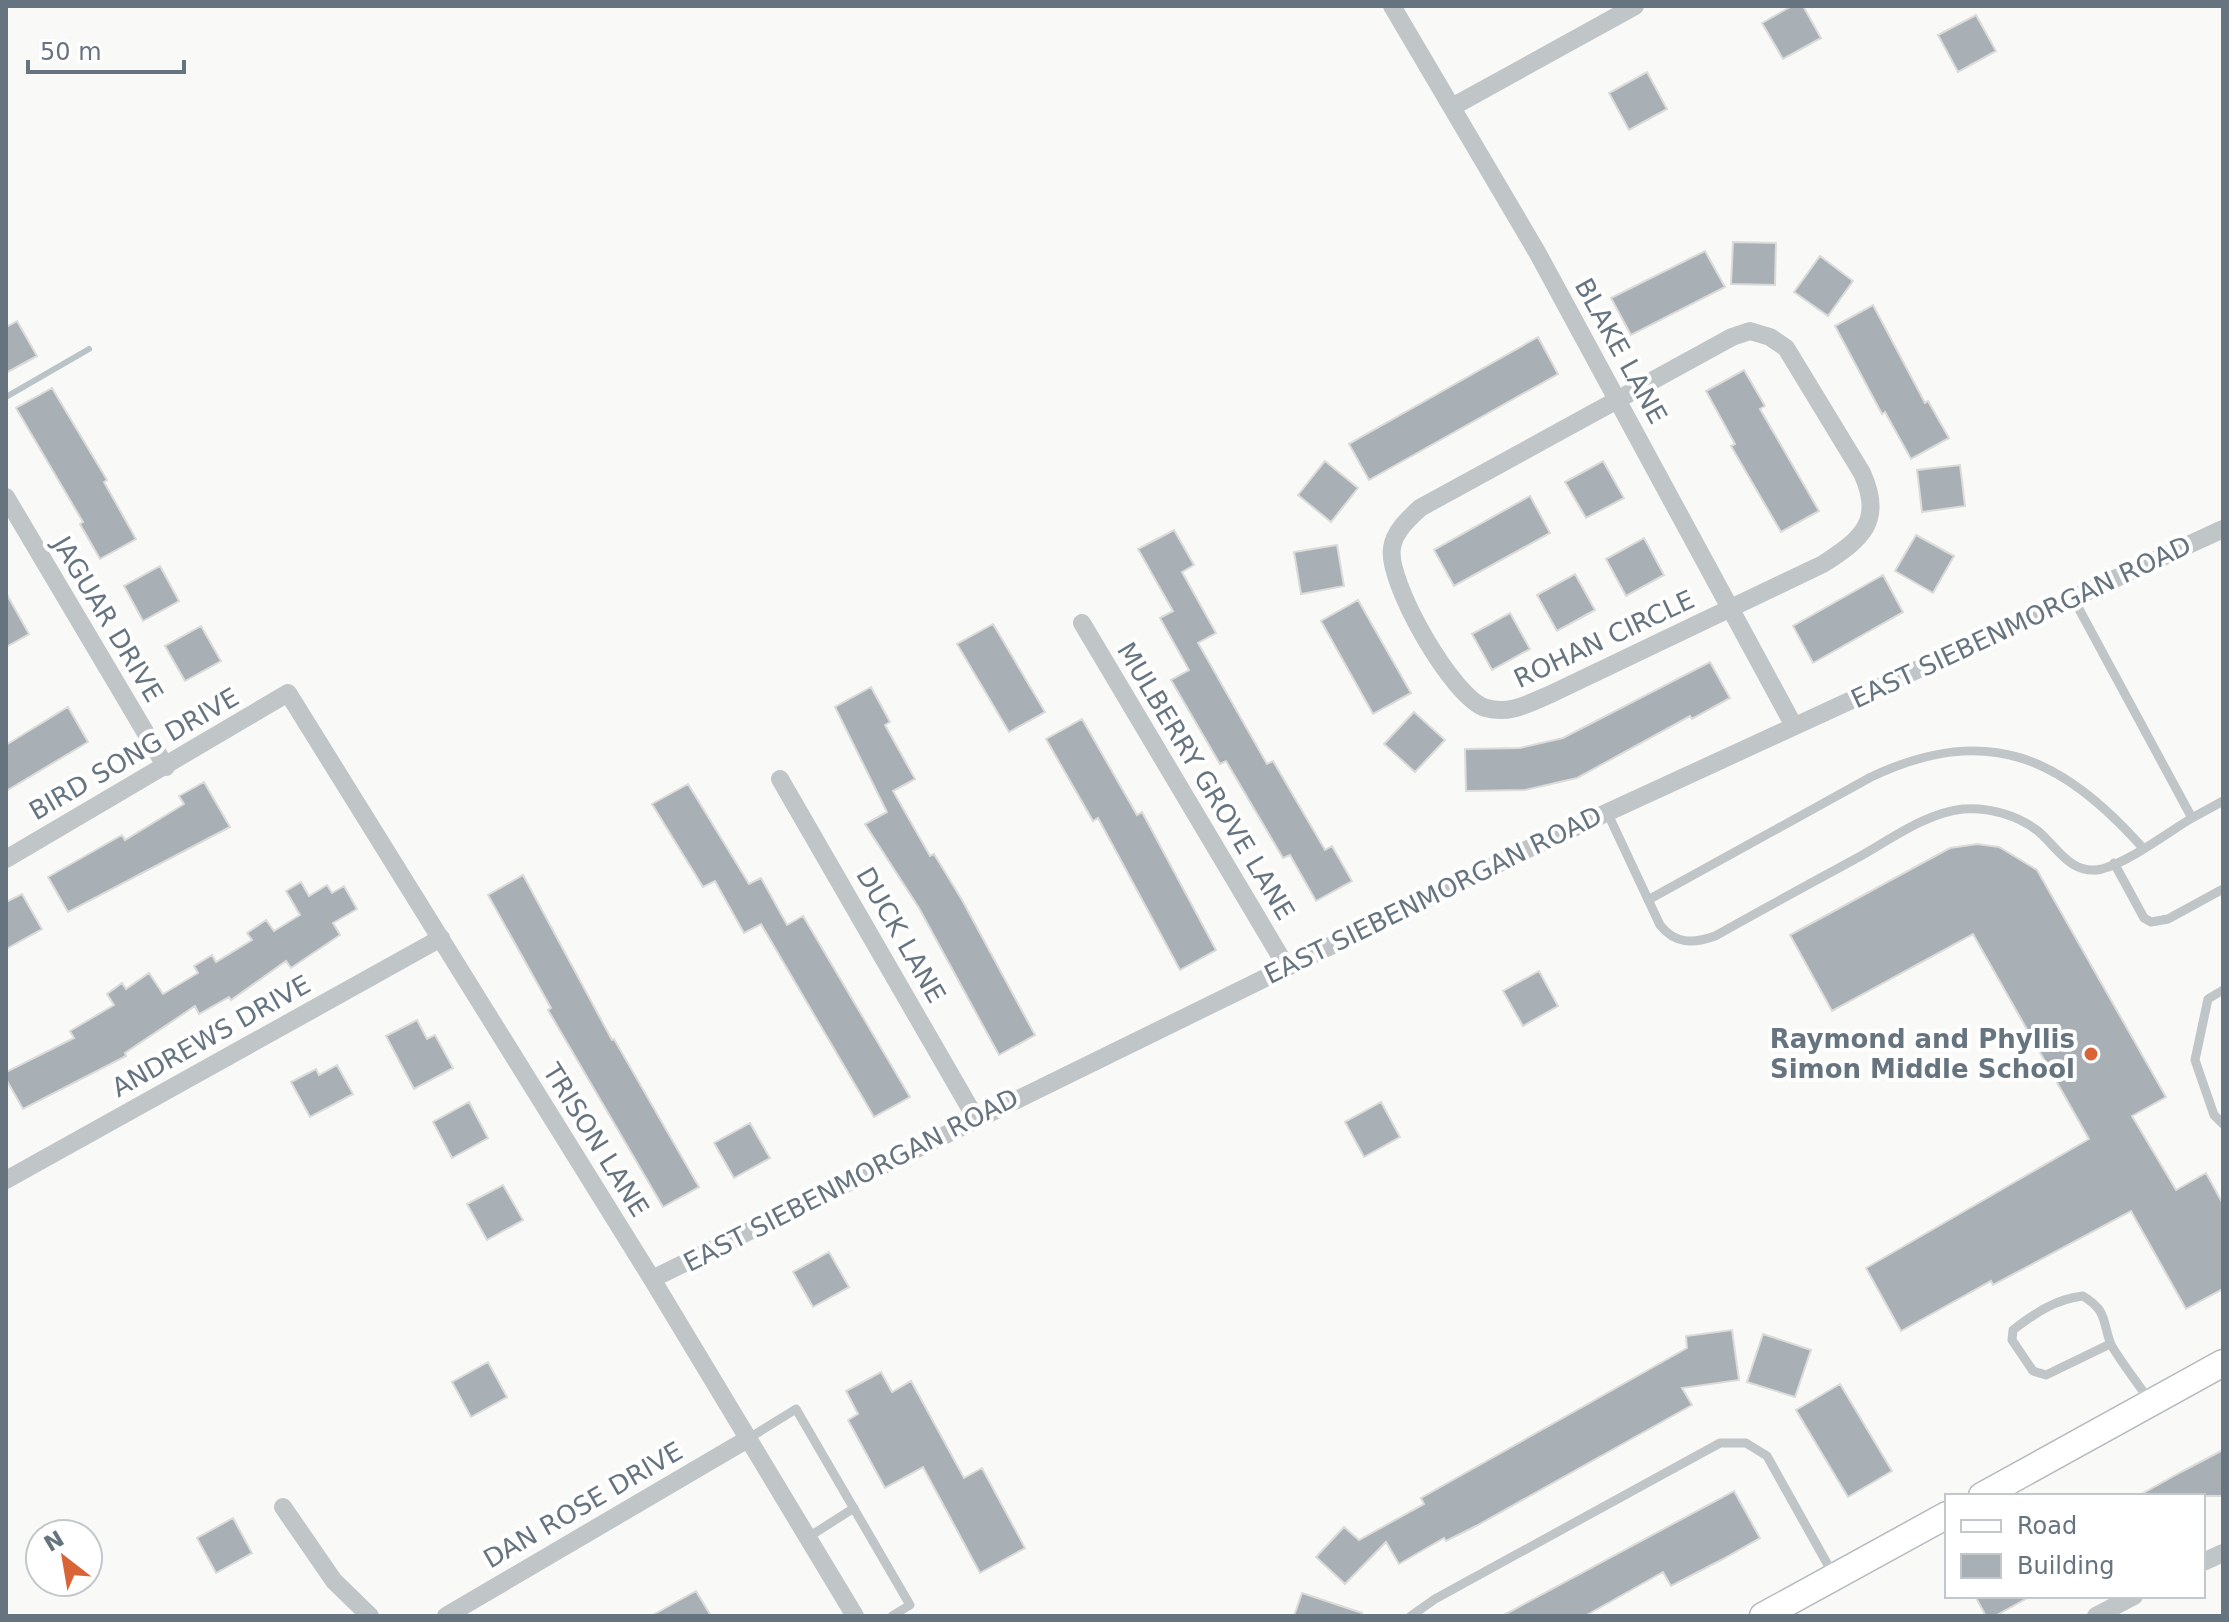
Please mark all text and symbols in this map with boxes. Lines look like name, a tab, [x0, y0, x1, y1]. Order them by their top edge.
scale bar	[28, 24, 184, 74]
text: 50 m	[40, 38, 102, 66]
street label: BLAKE LANE	[1569, 273, 1673, 429]
street label: JAGUAR DRIVE	[46, 529, 169, 707]
street label: EAST SIEBENMORGAN ROAD	[1846, 530, 2196, 714]
street label: ROHAN CIRCLE	[1509, 584, 1699, 694]
street label: MULBERRY GROVE LANE	[1111, 637, 1301, 925]
street label: BIRD SONG DRIVE	[24, 682, 244, 826]
street label: EAST SIEBENMORGAN ROAD	[1259, 800, 1607, 990]
street label: DUCK LANE	[850, 862, 952, 1008]
street label: ANDREWS DRIVE	[107, 969, 315, 1103]
place label: Raymond and Phyllis Simon Middle School	[1770, 1024, 2075, 1084]
marker: Raymond and Phyllis Simon Middle School	[2082, 1045, 2100, 1063]
street label: TRISON LANE	[536, 1057, 655, 1222]
street label: EAST SIEBENMORGAN ROAD	[679, 1082, 1023, 1278]
street label: DAN ROSE DRIVE	[478, 1436, 688, 1574]
legend	[1945, 1494, 2205, 1598]
text: Road	[2017, 1512, 2077, 1540]
north arrow	[24, 1518, 104, 1598]
text: N	[40, 1526, 68, 1557]
text: Building	[2017, 1552, 2114, 1580]

